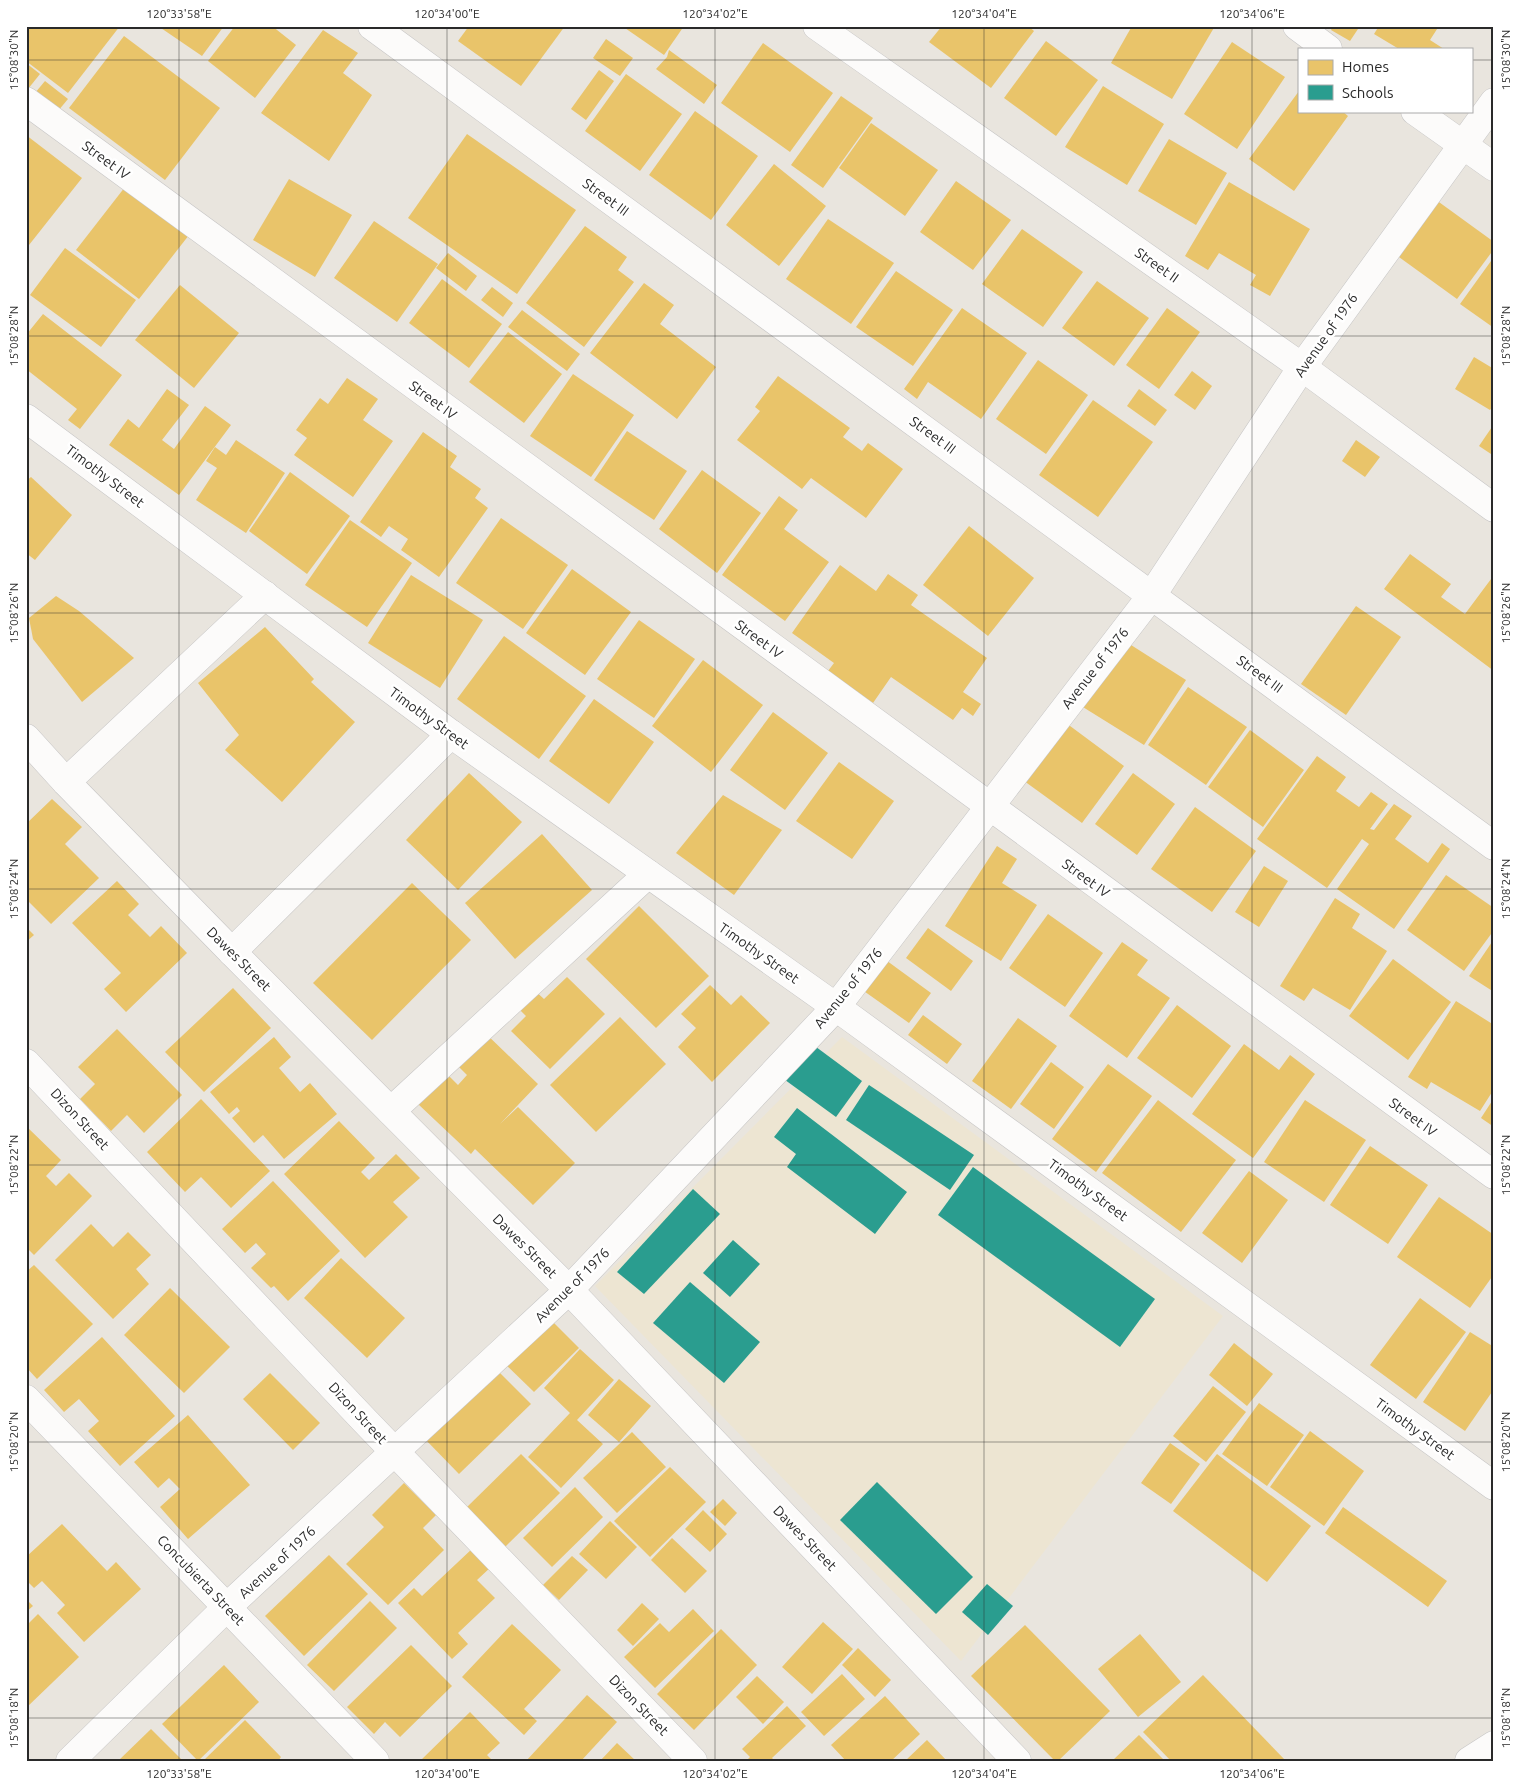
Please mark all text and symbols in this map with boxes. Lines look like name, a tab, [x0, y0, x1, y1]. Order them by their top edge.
text: 120°33'58"E	[146, 7, 212, 20]
text: 120°34'00"E	[414, 7, 480, 20]
text: 120°34'02"E	[682, 7, 748, 20]
text: 120°34'04"E	[951, 7, 1017, 20]
text: 120°34'06"E	[1219, 7, 1285, 20]
text: 15°08'30"N	[7, 30, 20, 90]
text: 15°08'30"N	[1499, 30, 1512, 90]
legend	[1298, 48, 1472, 112]
text: Homes	[1342, 58, 1389, 75]
text: Schools	[1342, 84, 1393, 101]
street label: Street IV	[79, 137, 133, 183]
street label: Street III	[580, 175, 632, 219]
street label: Street II	[1132, 244, 1182, 286]
street label: Avenue of 1976	[1291, 290, 1361, 380]
text: 15°08'28"N	[7, 306, 20, 366]
text: 15°08'28"N	[1499, 306, 1512, 366]
street label: Street IV	[406, 377, 460, 423]
street label: Street III	[907, 413, 959, 457]
street label: Timothy Street	[63, 441, 148, 511]
text: 15°08'26"N	[7, 583, 20, 643]
text: 15°08'26"N	[1499, 583, 1512, 643]
street label: Street IV	[732, 616, 786, 662]
street label: Avenue of 1976	[1058, 624, 1132, 712]
street label: Street III	[1234, 652, 1286, 696]
street label: Timothy Street	[386, 684, 472, 752]
street label: Street IV	[1059, 855, 1113, 901]
text: 15°08'24"N	[7, 859, 20, 919]
text: 15°08'24"N	[1499, 859, 1512, 919]
street label: Timothy Street	[716, 919, 803, 987]
street label: Dawes Street	[204, 924, 275, 995]
street label: Avenue of 1976	[811, 945, 885, 1031]
street label: Dizon Street	[48, 1085, 113, 1153]
street label: Street IV	[1386, 1094, 1440, 1140]
text: 15°08'22"N	[7, 1135, 20, 1195]
text: 15°08'22"N	[1499, 1135, 1512, 1195]
street label: Timothy Street	[1045, 1156, 1131, 1224]
street label: Dawes Street	[490, 1211, 561, 1282]
street label: Avenue of 1976	[531, 1244, 613, 1326]
street label: Dizon Street	[326, 1379, 391, 1447]
street label: Timothy Street	[1372, 1395, 1458, 1463]
text: 15°08'20"N	[7, 1412, 20, 1472]
text: 15°08'20"N	[1499, 1412, 1512, 1472]
street label: Dawes Street	[770, 1502, 840, 1574]
street label: Avenue of 1976	[235, 1522, 319, 1602]
street label: Concubierta Street	[154, 1532, 248, 1629]
street label: Dizon Street	[606, 1671, 672, 1739]
text: 15°08'18"N	[7, 1688, 20, 1748]
text: 15°08'18"N	[1499, 1688, 1512, 1748]
text: 120°33'58"E	[146, 1767, 212, 1780]
text: 120°34'00"E	[414, 1767, 480, 1780]
text: 120°34'02"E	[682, 1767, 748, 1780]
text: 120°34'04"E	[951, 1767, 1017, 1780]
text: 120°34'06"E	[1219, 1767, 1285, 1780]

